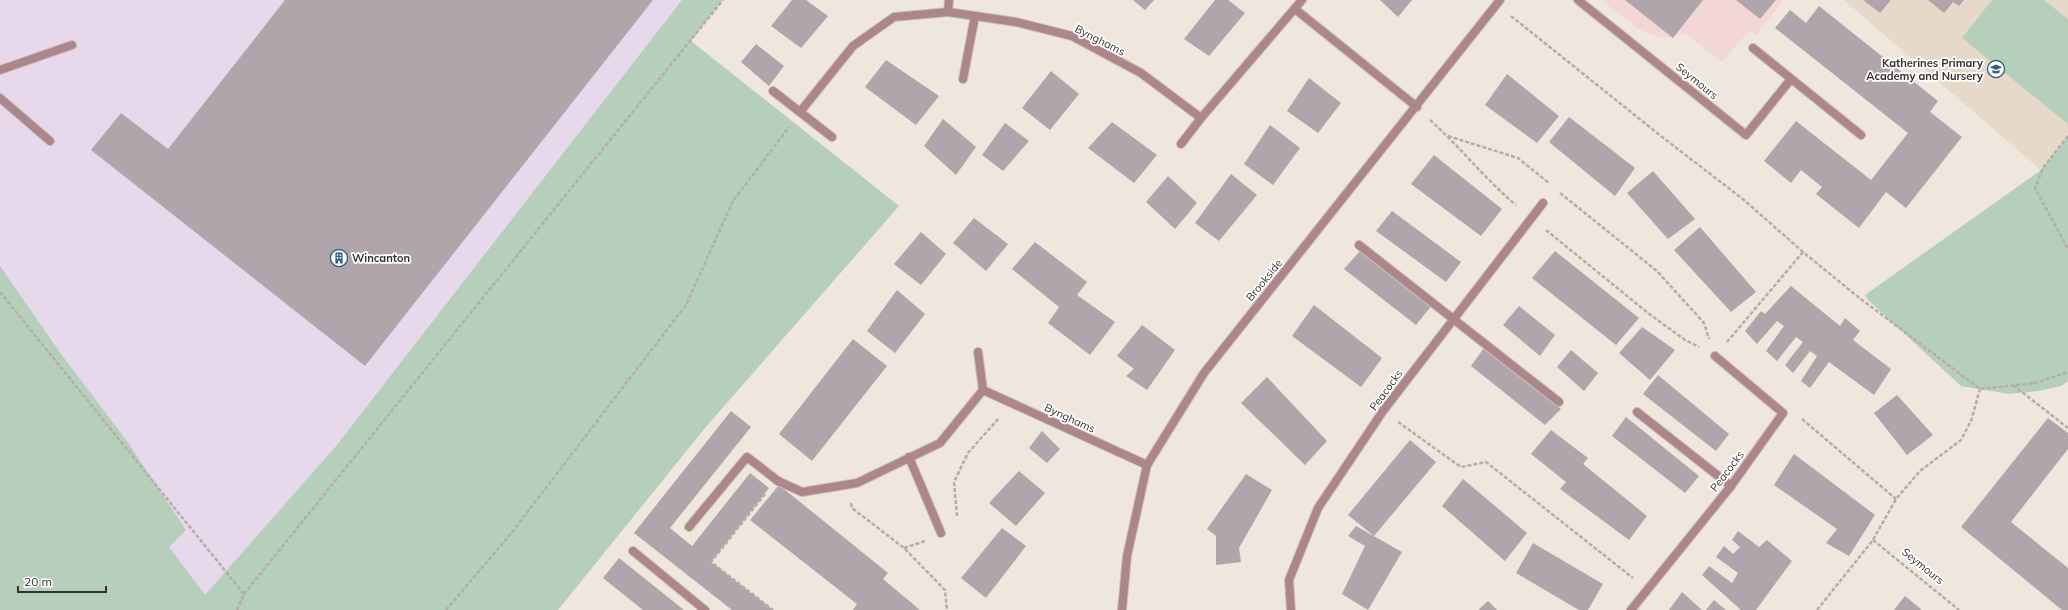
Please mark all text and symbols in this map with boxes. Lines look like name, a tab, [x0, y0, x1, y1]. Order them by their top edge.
street label: Bynghams	[1073, 21, 1127, 59]
place label: Katherines Primary Academy and Nursery	[1866, 56, 1983, 83]
school or university icon: Katherines Primary Academy and Nursery	[1986, 59, 2006, 79]
street label: Seymours	[1673, 60, 1721, 102]
building icon: Wincanton	[329, 248, 349, 268]
place label: Wincanton	[352, 251, 410, 265]
street label: Brookside	[1243, 256, 1285, 304]
street label: Peacocks	[1366, 367, 1406, 413]
street label: Bynghams	[1042, 400, 1098, 436]
street label: Peacocks	[1707, 448, 1747, 494]
street label: Seymours	[1899, 545, 1947, 587]
scale bar	[18, 568, 106, 594]
text: 20 m	[24, 574, 52, 589]

